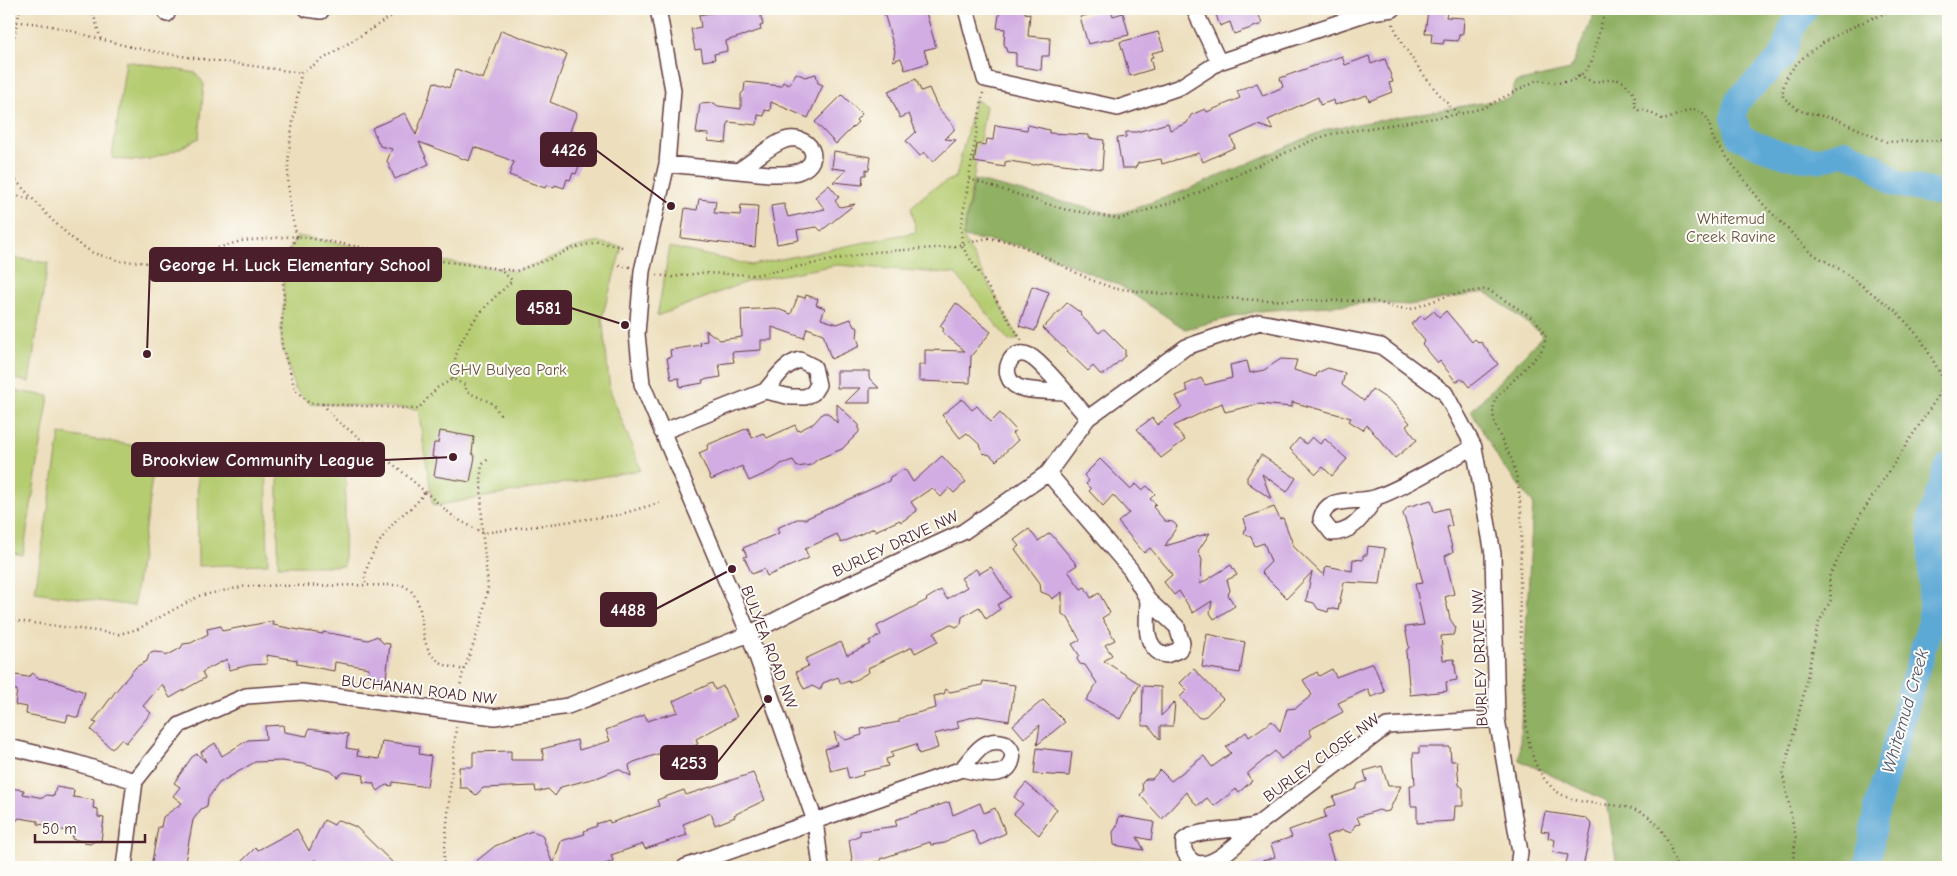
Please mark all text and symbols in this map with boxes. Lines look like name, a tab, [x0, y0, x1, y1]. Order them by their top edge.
callout: 4426	[541, 133, 596, 166]
text: 4426	[551, 140, 587, 161]
park label: Whitemud Creek Ravine	[1686, 210, 1776, 246]
callout: George H. Luck Elementary School	[150, 248, 441, 281]
text: George H. Luck Elementary School	[159, 255, 431, 276]
callout: 4581	[517, 291, 571, 324]
text: 4581	[527, 298, 561, 319]
park label: GHV Bulyea Park	[449, 361, 567, 379]
callout: Brookview Community League	[132, 443, 384, 476]
text: Brookview Community League	[142, 450, 374, 471]
street label: BURLEY DRIVE NW	[830, 507, 961, 581]
street label: BULYEA ROAD NW	[737, 583, 801, 712]
street label: BURLEY DRIVE NW	[1469, 589, 1491, 727]
callout: 4488	[601, 593, 656, 626]
text: 4488	[610, 600, 646, 621]
water label: Whitemud Creek	[1878, 646, 1933, 776]
street label: BUCHANAN ROAD NW	[340, 672, 498, 708]
street label: BURLEY CLOSE NW	[1260, 710, 1383, 806]
callout: 4253	[661, 746, 717, 779]
text: 4253	[671, 753, 707, 774]
scale bar	[35, 811, 145, 843]
text: 50 m	[42, 820, 77, 838]

